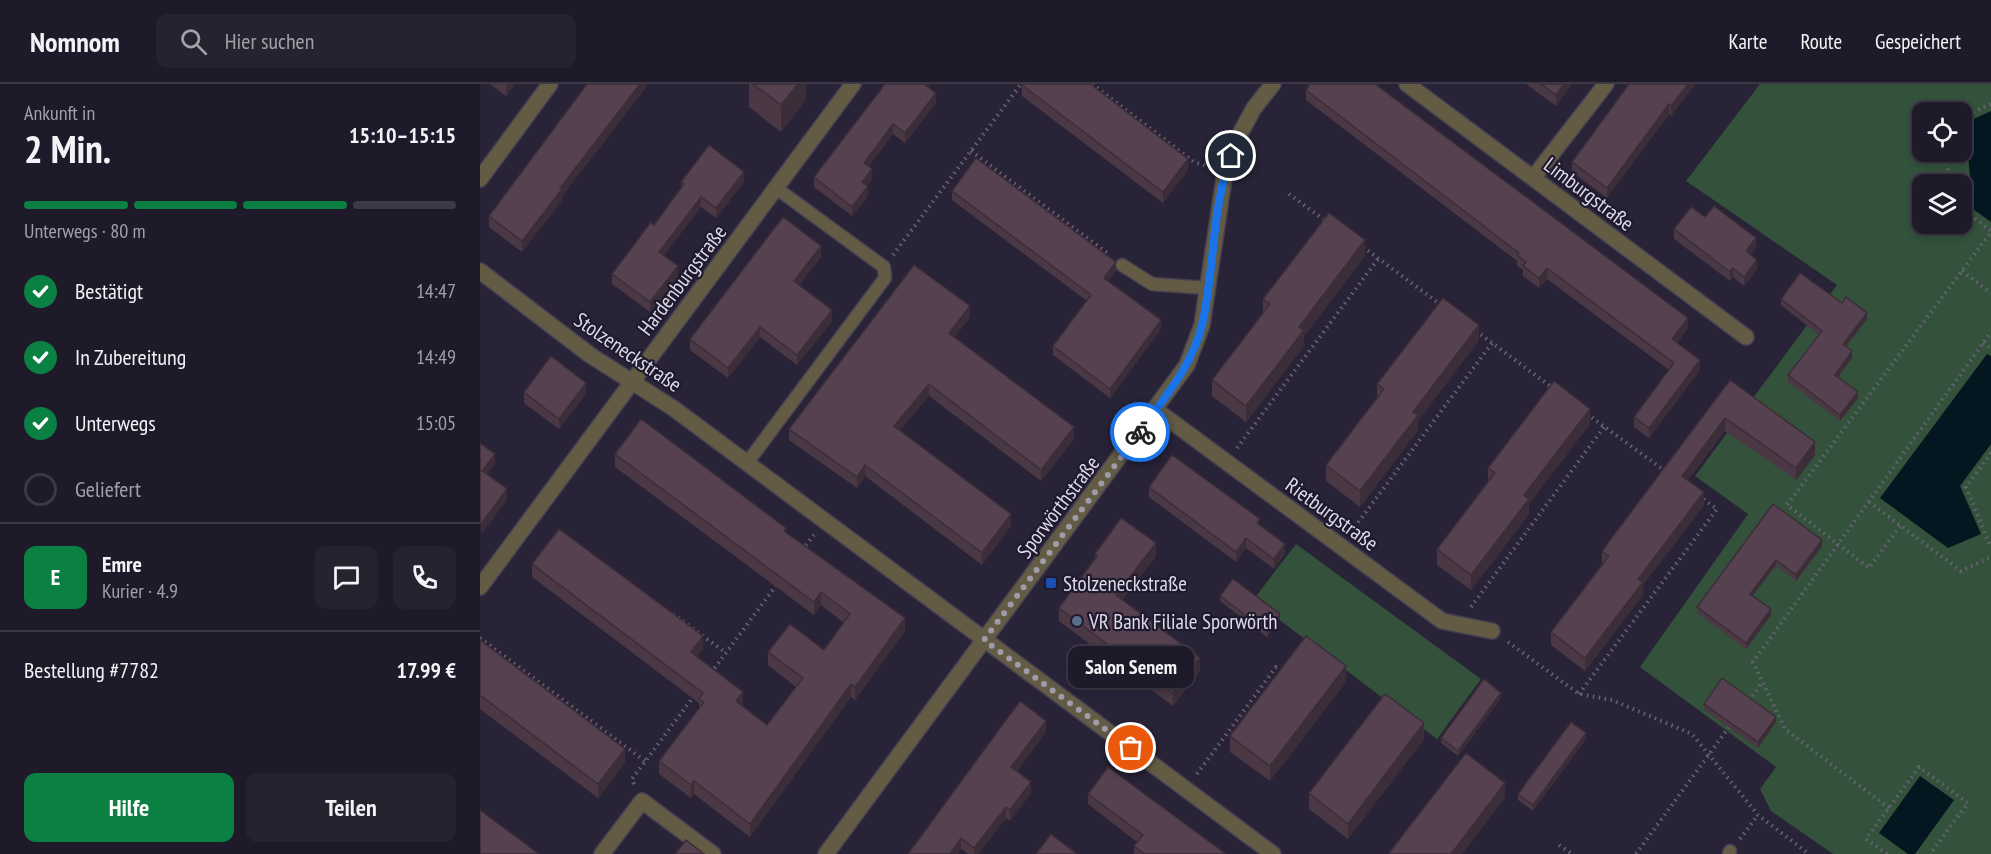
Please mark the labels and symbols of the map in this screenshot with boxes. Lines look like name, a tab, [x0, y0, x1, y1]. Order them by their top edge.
pin	[1205, 130, 1256, 181]
street label: Limburgstraße	[1539, 151, 1639, 237]
street label: Hardenburgstraße	[632, 219, 732, 341]
street label: Stolzeneckstraße	[569, 306, 687, 398]
courier	[1110, 402, 1170, 462]
street label: Sporwörthstraße	[1011, 450, 1105, 564]
street label: Rietburgstraße	[1280, 471, 1384, 557]
place label: Stolzeneckstraße	[1063, 570, 1187, 597]
marker: Stolzeneckstraße	[1044, 576, 1058, 590]
place label: VR Bank Filiale Sporwörth	[1088, 608, 1277, 635]
marker: VR Bank Filiale Sporwörth	[1070, 614, 1084, 628]
callout: Salon Senem	[1068, 646, 1194, 688]
pin	[1105, 722, 1156, 773]

